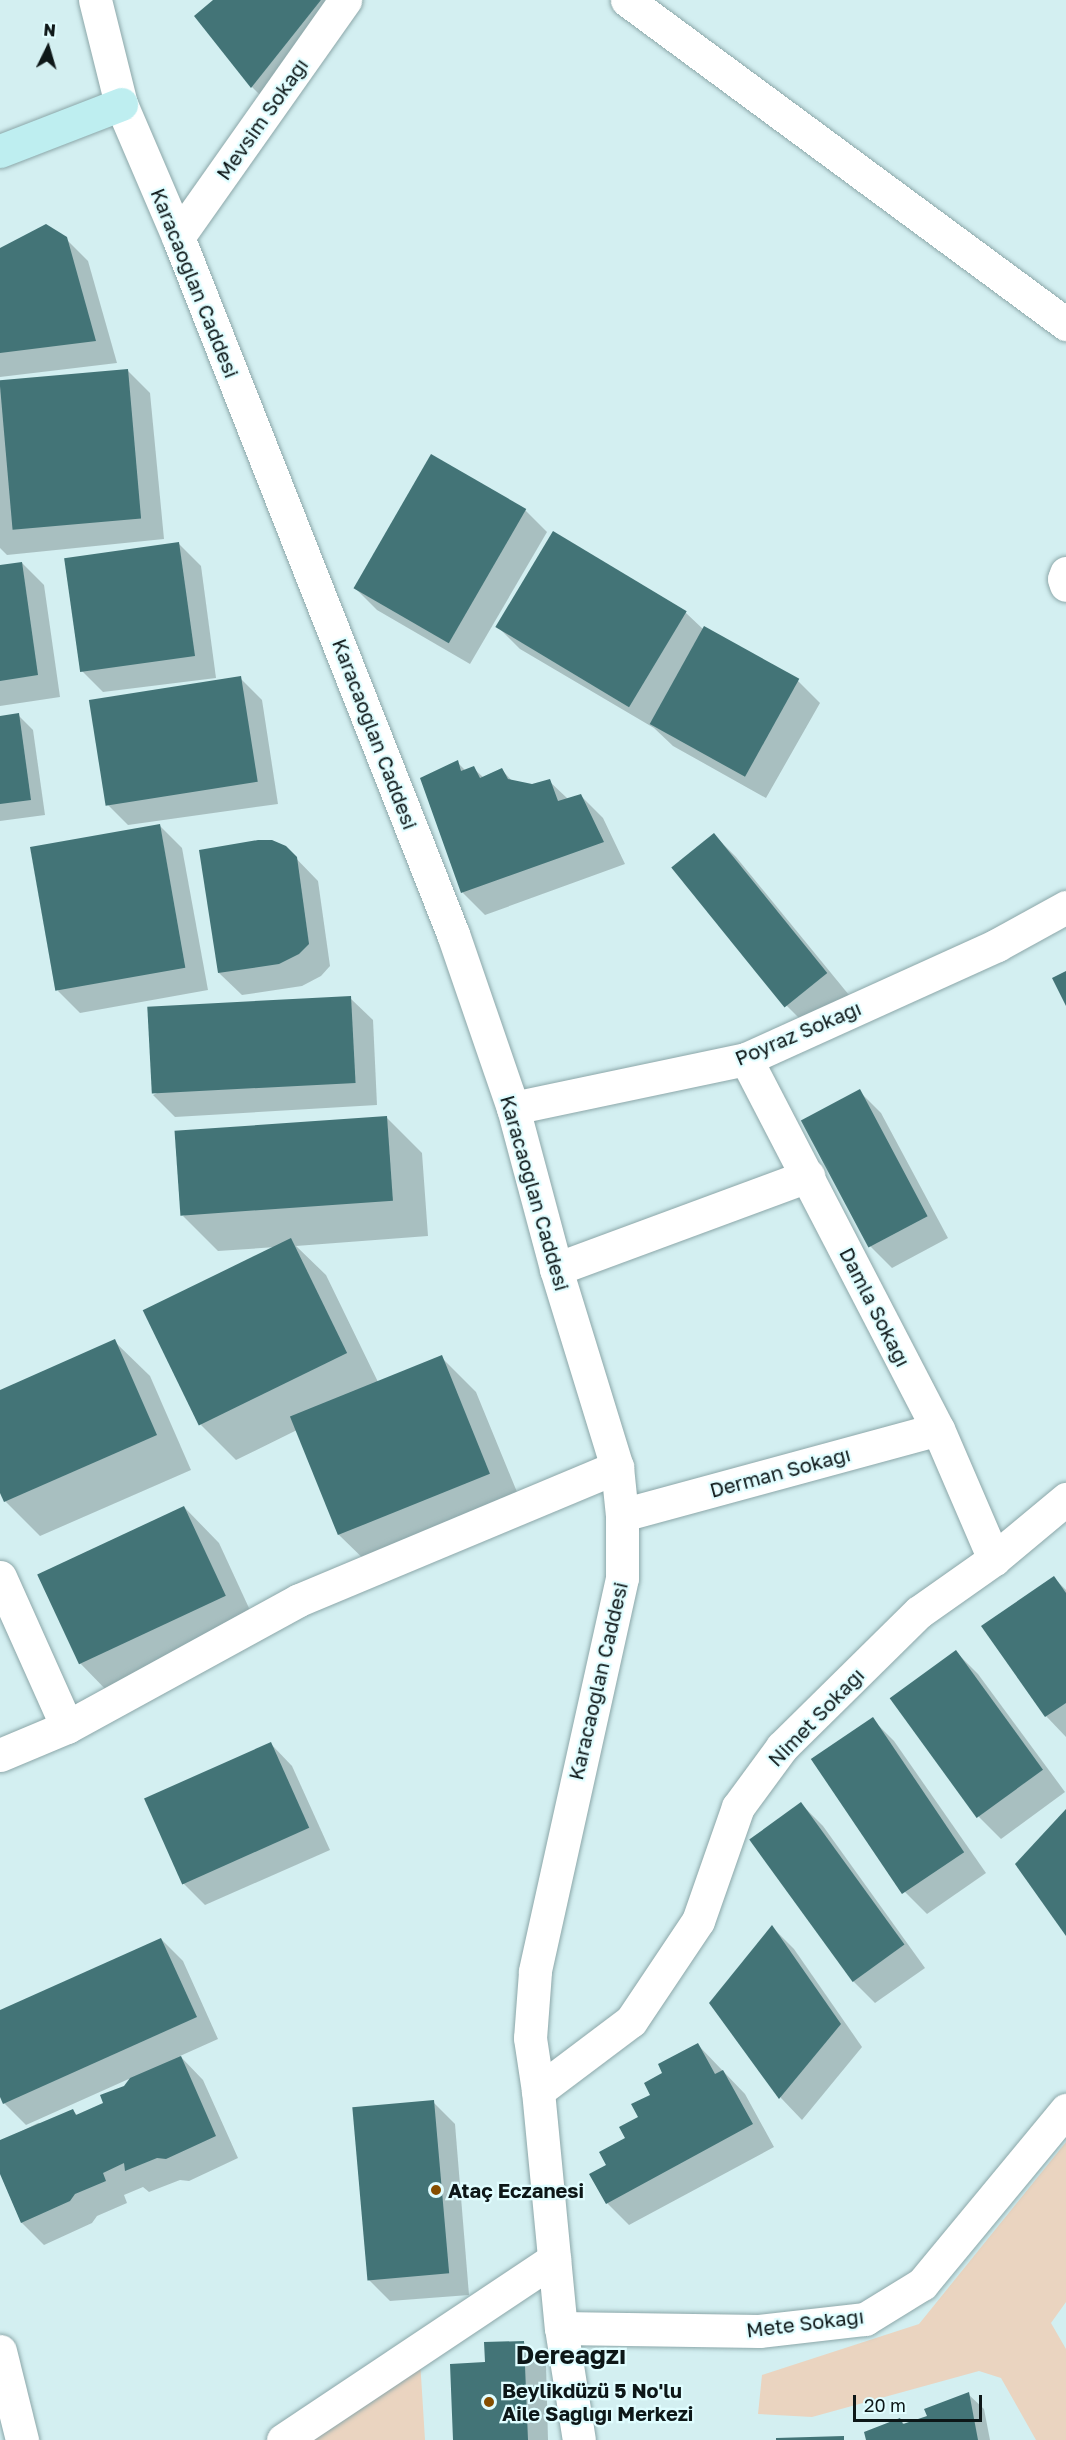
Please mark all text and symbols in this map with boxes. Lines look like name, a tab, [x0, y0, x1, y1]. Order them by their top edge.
north arrow	[18, 18, 78, 78]
text: N	[43, 20, 56, 41]
street label: Mevsim Sokağı	[211, 53, 313, 185]
street label: Karacaoğlan Caddesi	[146, 185, 244, 381]
street label: Karacaoğlan Caddesi	[328, 635, 422, 833]
street label: Poyraz Sokağı	[731, 996, 865, 1070]
street label: Karacaoğlan Caddesi	[496, 1092, 574, 1294]
street label: Damla Sokağı	[835, 1243, 915, 1371]
street label: Derman Sokağı	[707, 1442, 853, 1502]
street label: Karacaoğlan Caddesi	[564, 1580, 632, 1782]
street label: Nimet Sokağı	[763, 1663, 869, 1771]
place label: Ataç Eczanesi	[448, 2178, 584, 2202]
marker: Ataç Eczanesi	[429, 2183, 443, 2197]
street label: Mete Sokağı	[745, 2304, 865, 2342]
district label: Dereağzı	[516, 2339, 626, 2371]
place label: Beylikdüzü 5 No'lu Aile Sağlığı Merkezi	[502, 2378, 693, 2425]
scale bar	[856, 2383, 985, 2421]
marker: Beylikdüzü 5 No'lu Aile Sağlığı Merkezi	[480, 2393, 498, 2411]
text: 20 m	[864, 2394, 906, 2416]

